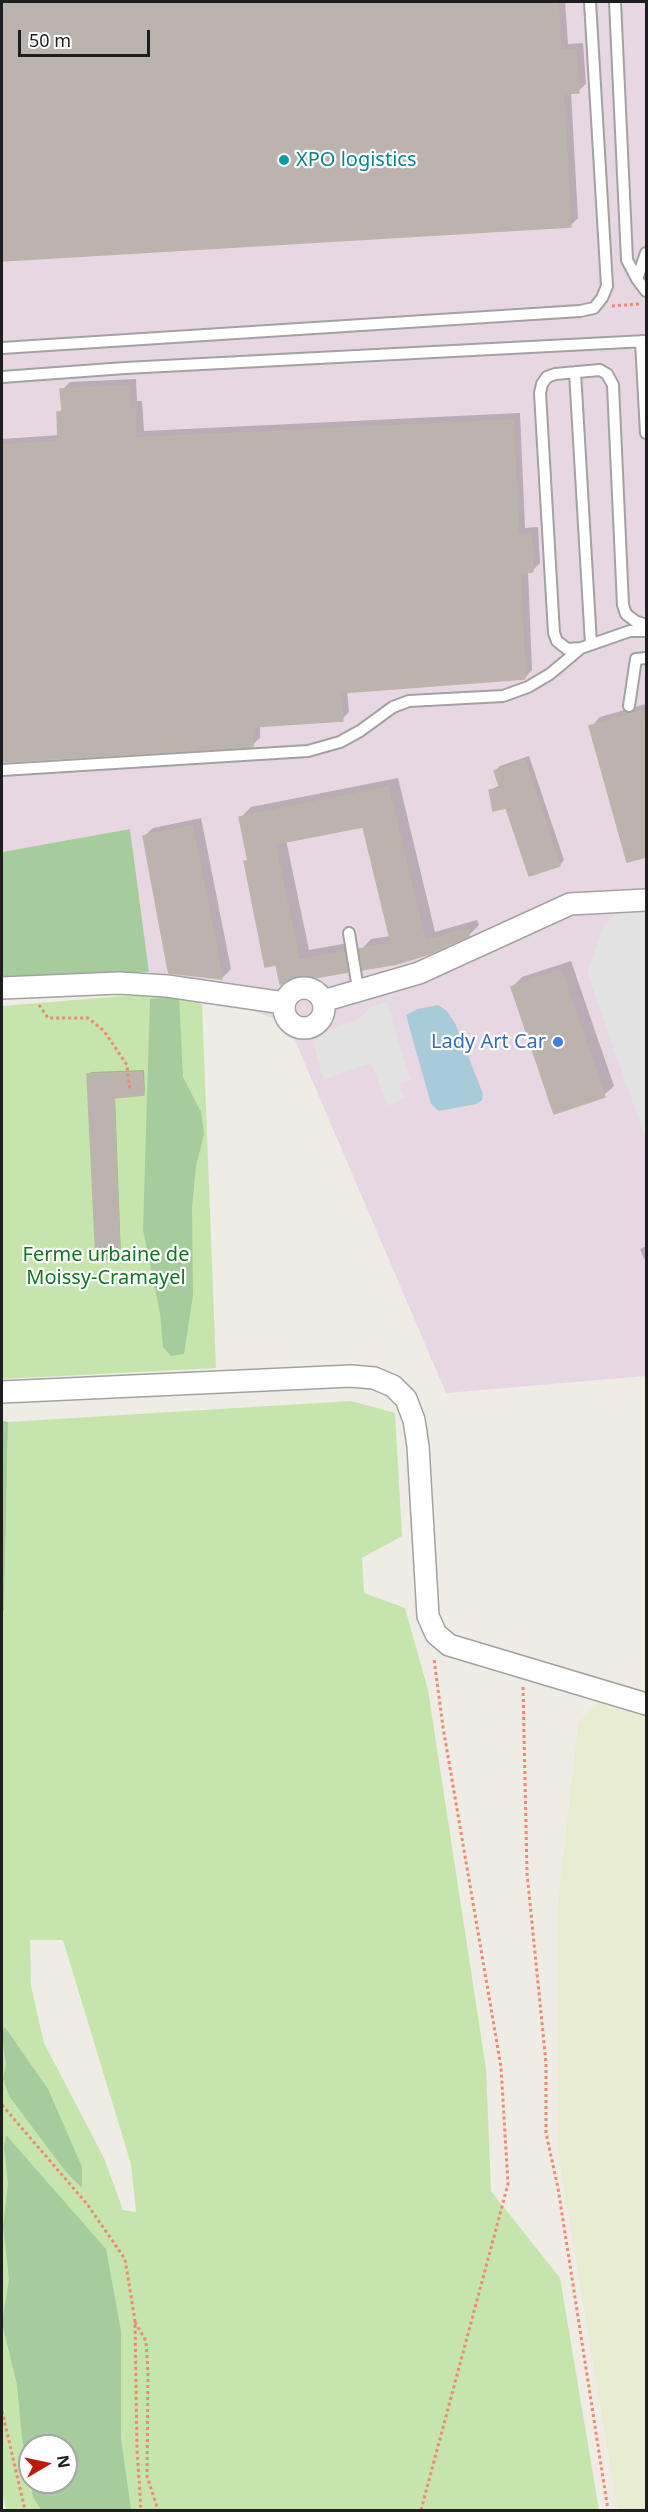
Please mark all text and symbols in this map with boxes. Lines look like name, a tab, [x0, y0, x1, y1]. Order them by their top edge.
scale bar	[21, 18, 153, 56]
text: 50 m	[29, 28, 71, 52]
place label: XPO logistics	[296, 148, 416, 172]
marker: XPO logistics	[277, 153, 291, 167]
place label: Lady Art Car	[431, 1030, 546, 1054]
marker: Lady Art Car	[551, 1035, 565, 1049]
park label: Ferme urbaine de Moissy-Cramayel	[23, 1243, 189, 1290]
north arrow	[18, 2434, 78, 2494]
text: N	[52, 2453, 76, 2470]

